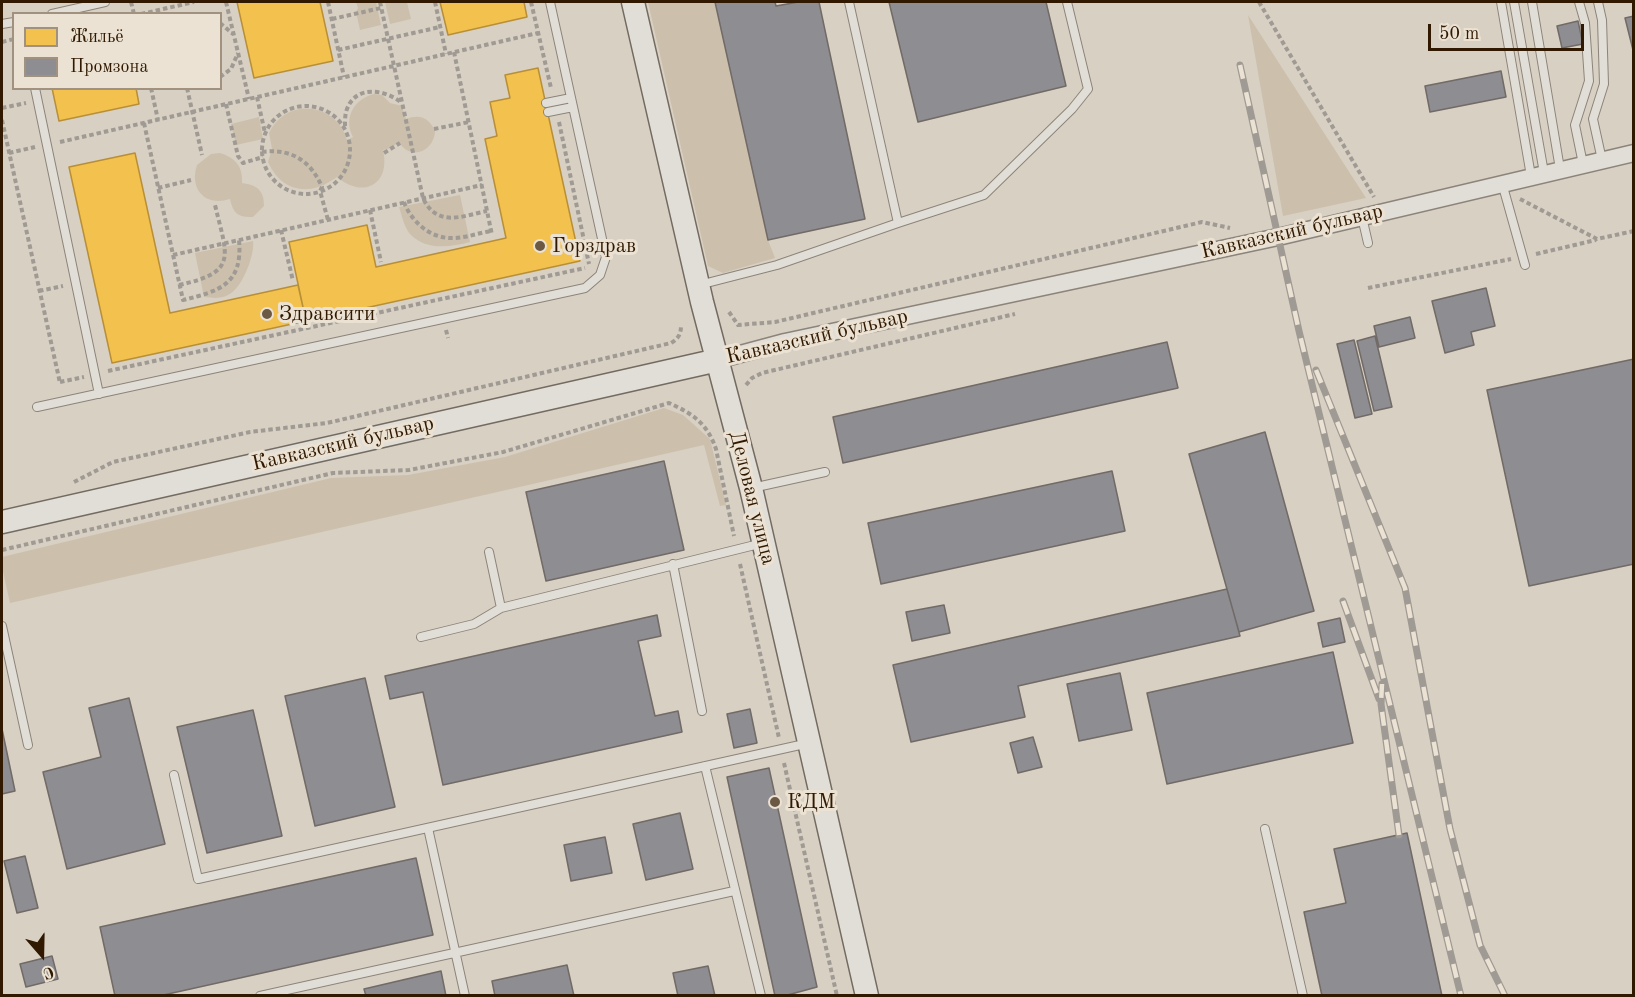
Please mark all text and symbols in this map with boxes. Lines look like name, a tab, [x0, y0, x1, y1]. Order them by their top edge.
legend	[12, 12, 222, 90]
scale bar	[1431, 12, 1587, 50]
text: 50 m	[1439, 25, 1479, 43]
text: Жильё	[70, 28, 124, 46]
text: Промзона	[70, 58, 148, 76]
street label: Кавказский бульвар	[1199, 199, 1385, 265]
place label: Горздрав	[552, 233, 636, 259]
marker: Горздрав	[533, 239, 547, 253]
place label: Здравсити	[279, 301, 375, 327]
street label: Кавказский бульвар	[724, 304, 910, 370]
marker: Здравсити	[260, 307, 274, 321]
street label: Кавказский бульвар	[250, 411, 436, 477]
street label: Деловая улица	[723, 428, 781, 568]
place label: КДМ	[787, 789, 835, 815]
marker: КДМ	[768, 795, 782, 809]
north arrow	[12, 925, 72, 985]
text: С	[40, 963, 56, 981]

